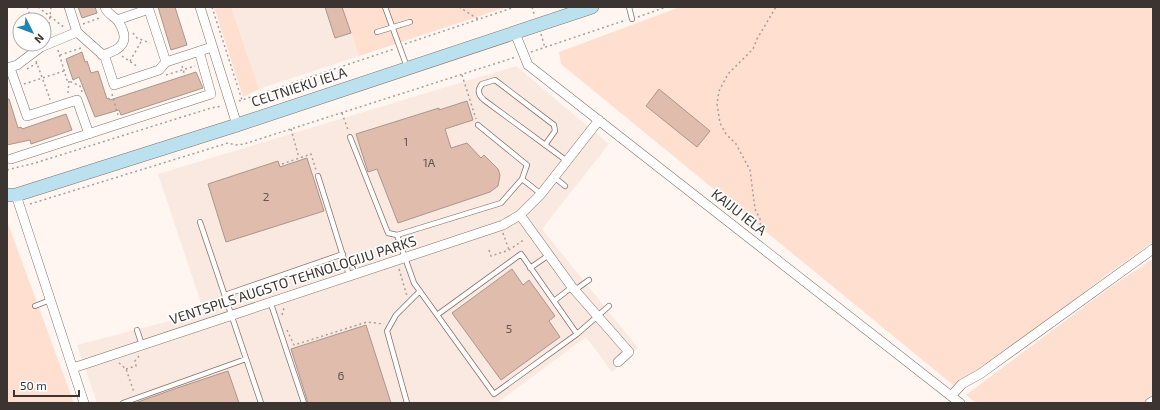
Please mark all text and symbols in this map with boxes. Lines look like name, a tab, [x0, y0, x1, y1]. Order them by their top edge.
north arrow	[12, 12, 52, 52]
text: N	[32, 32, 47, 46]
street label: CELTNIEKU IELA	[249, 63, 349, 110]
house number: 1	[404, 134, 408, 148]
house number: 1A	[423, 155, 436, 169]
street label: KAIJU IELA	[708, 185, 770, 239]
house number: 2	[263, 189, 270, 203]
street label: VENTSPILS AUGSTO TEHNOLOĢIJU PARKS	[167, 231, 419, 328]
house number: 5	[506, 321, 512, 335]
house number: 6	[338, 368, 345, 382]
scale bar	[14, 372, 79, 398]
text: 50 m	[20, 378, 47, 392]

